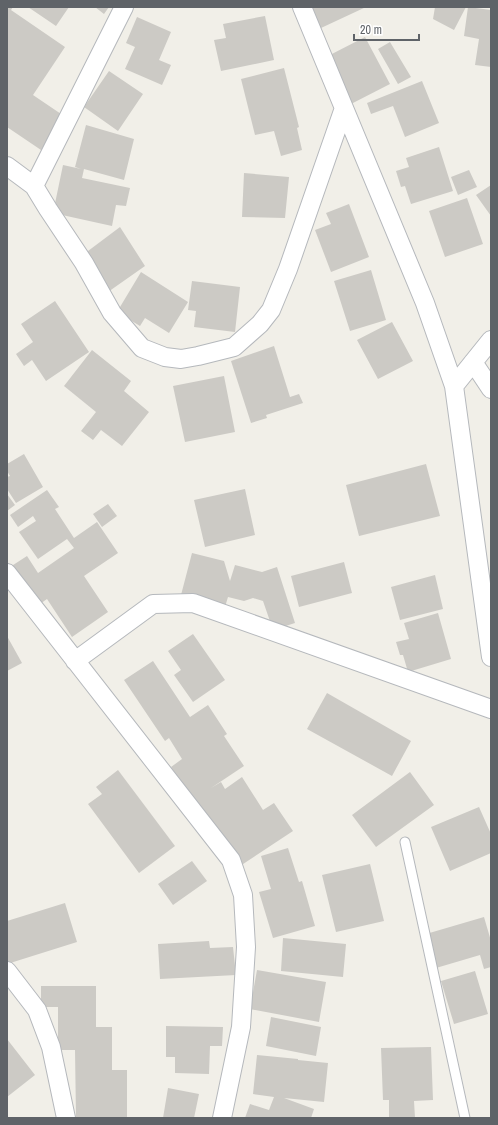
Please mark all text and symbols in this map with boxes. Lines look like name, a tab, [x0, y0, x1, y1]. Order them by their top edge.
scale bar	[354, 16, 419, 42]
text: 20 m	[360, 22, 382, 38]

